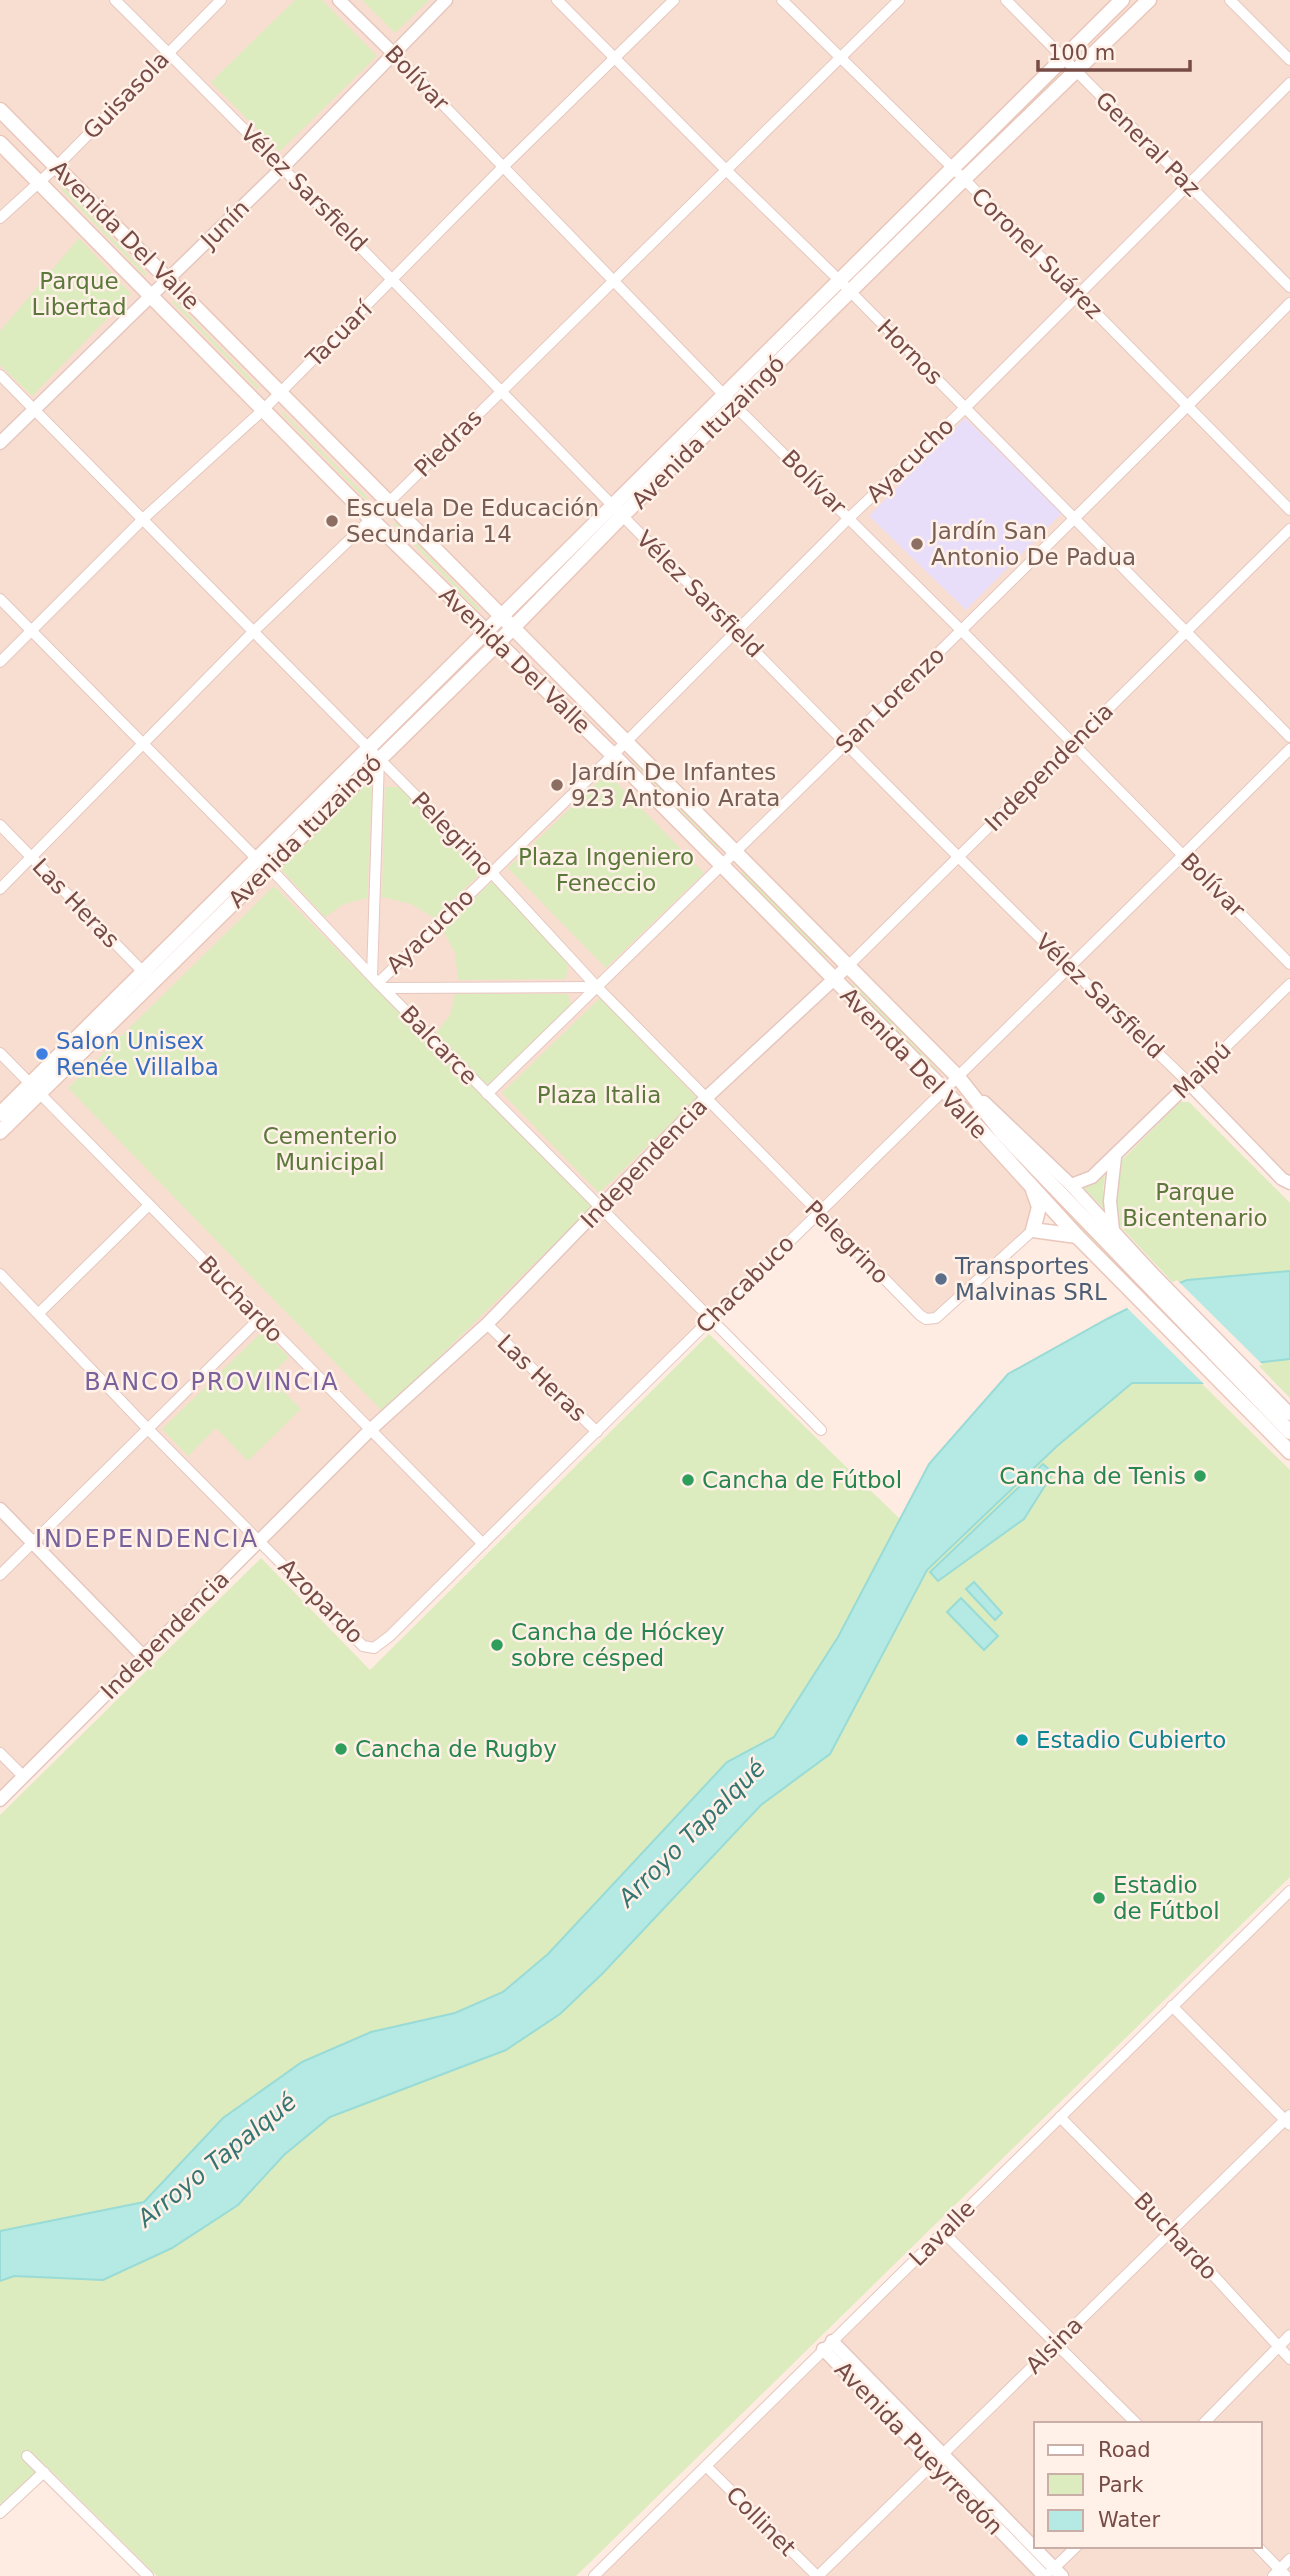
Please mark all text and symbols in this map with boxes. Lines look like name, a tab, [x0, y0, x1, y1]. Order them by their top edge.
scale bar	[1038, 28, 1190, 72]
street label: Bolívar	[380, 40, 454, 116]
text: 100 m	[1048, 41, 1115, 65]
street label: Guisasola	[78, 46, 174, 144]
street label: General Paz	[1090, 86, 1206, 202]
street label: Vélez Sarsfield	[235, 119, 373, 257]
street label: Avenida Del Valle	[45, 155, 205, 315]
street label: Coronel Suárez	[966, 182, 1108, 324]
street label: Junín	[194, 195, 254, 255]
park label: Parque Libertad	[31, 268, 127, 320]
street label: Tacuarí	[300, 296, 377, 373]
street label: Hornos	[872, 314, 948, 390]
street label: Avenida Ituzaingó	[626, 350, 790, 514]
street label: Piedras	[409, 404, 487, 482]
street label: Ayacucho	[861, 412, 959, 508]
street label: Bolívar	[777, 445, 852, 520]
place label: Escuela De Educación Secundaria 14	[346, 495, 599, 547]
marker: Escuela De Educación Secundaria 14	[324, 513, 340, 529]
place label: Jardín San Antonio De Padua	[929, 518, 1136, 570]
street label: Vélez Sarsfield	[631, 525, 769, 663]
marker: Jardín San Antonio De Padua	[909, 536, 925, 552]
street label: Avenida Del Valle	[434, 581, 596, 739]
street label: San Lorenzo	[830, 642, 950, 758]
street label: Independencia	[980, 698, 1118, 836]
street label: Avenida Ituzaingó	[223, 749, 387, 913]
place label: Jardín De Infantes 923 Antonio Arata	[569, 759, 780, 811]
marker: Jardín De Infantes 923 Antonio Arata	[549, 777, 565, 793]
street label: Pelegrino	[407, 787, 499, 881]
park label: Plaza Ingeniero Feneccio	[518, 844, 694, 896]
street label: Bolívar	[1176, 848, 1251, 923]
street label: Las Heras	[27, 853, 125, 953]
street label: Ayacucho	[381, 883, 479, 979]
street label: Vélez Sarsfield	[1031, 928, 1169, 1064]
street label: Avenida Del Valle	[835, 982, 993, 1144]
street label: Balcarce	[395, 1000, 483, 1090]
place label: Salon Unisex Renée Villalba	[56, 1028, 219, 1080]
street label: Maipú	[1168, 1037, 1236, 1103]
marker: Salon Unisex Renée Villalba	[34, 1046, 50, 1062]
park label: Plaza Italia	[537, 1082, 661, 1108]
street label: Independencia	[576, 1093, 712, 1233]
park label: Cementerio Municipal	[263, 1123, 397, 1175]
park label: Parque Bicentenario	[1122, 1179, 1268, 1231]
street label: Pelegrino	[800, 1195, 894, 1289]
street label: Chacabuco	[691, 1230, 799, 1338]
street label: Buchardo	[194, 1251, 288, 1347]
place label: Transportes Malvinas SRL	[954, 1253, 1107, 1305]
marker: Transportes Malvinas SRL	[933, 1271, 949, 1287]
street label: Las Heras	[492, 1329, 592, 1427]
district label: BANCO PROVINCIA	[84, 1368, 340, 1396]
place label: Cancha de Tenis	[999, 1463, 1186, 1489]
place label: Cancha de Fútbol	[702, 1467, 902, 1493]
marker: Cancha de Tenis	[1192, 1468, 1208, 1484]
marker: Cancha de Fútbol	[680, 1472, 696, 1488]
district label: INDEPENDENCIA	[35, 1525, 259, 1553]
street label: Azopardo	[274, 1554, 368, 1648]
street label: Independencia	[96, 1566, 234, 1704]
place label: Cancha de Hóckey sobre césped	[511, 1619, 725, 1671]
marker: Cancha de Hóckey sobre césped	[489, 1637, 505, 1653]
place label: Estadio Cubierto	[1036, 1727, 1226, 1753]
marker: Estadio Cubierto	[1014, 1732, 1030, 1748]
place label: Cancha de Rugby	[355, 1736, 557, 1762]
marker: Cancha de Rugby	[333, 1741, 349, 1757]
water label: Arroyo Tapalqué	[611, 1754, 771, 1914]
place label: Estadio de Fútbol	[1113, 1872, 1220, 1924]
marker: Estadio de Fútbol	[1091, 1890, 1107, 1906]
water label: Arroyo Tapalqué	[130, 2087, 302, 2234]
street label: Buchardo	[1129, 2187, 1223, 2285]
street label: Lavalle	[904, 2195, 980, 2271]
street label: Alsina	[1020, 2311, 1088, 2379]
street label: Avenida Pueyrredón	[830, 2356, 1008, 2540]
legend	[1034, 2422, 1262, 2548]
text: Road	[1098, 2438, 1151, 2462]
text: Park	[1098, 2473, 1144, 2497]
street label: Collinet	[721, 2481, 801, 2561]
text: Water	[1098, 2508, 1160, 2532]

